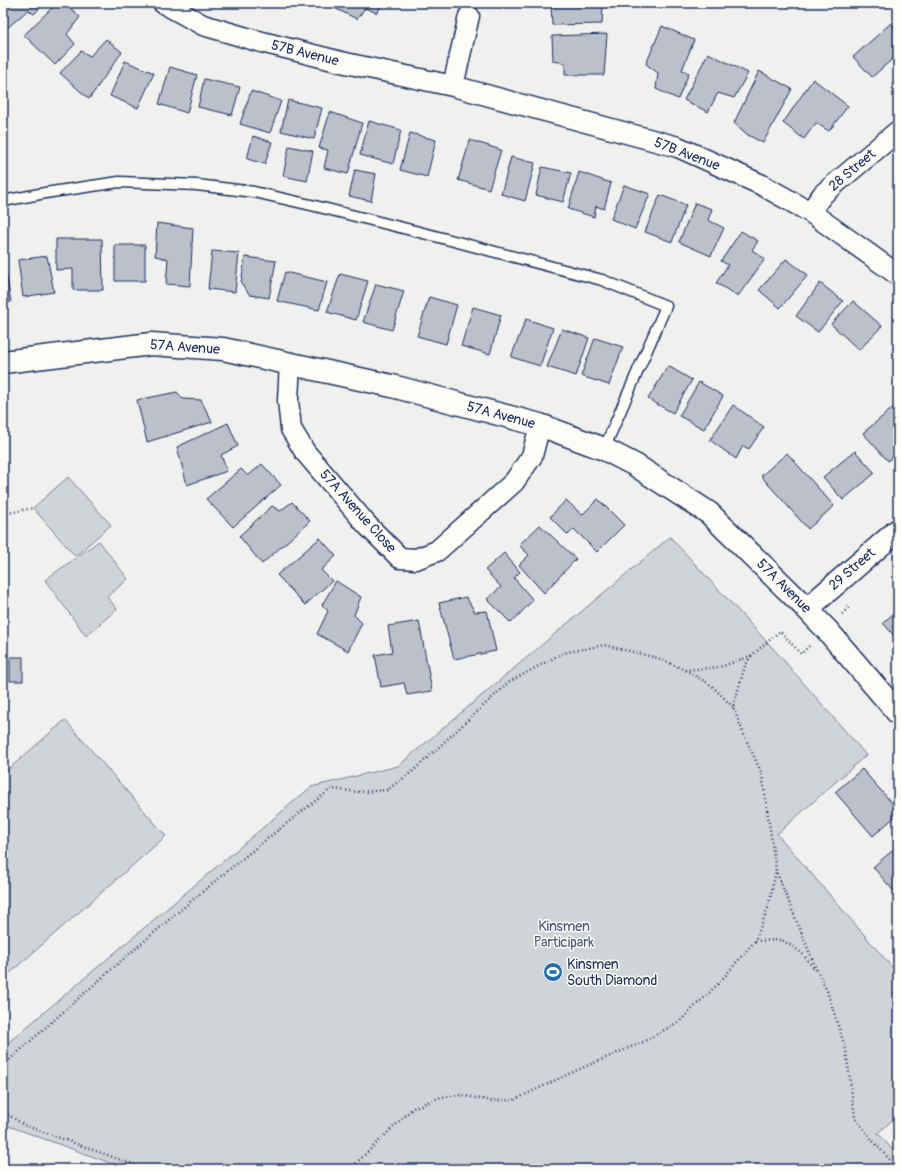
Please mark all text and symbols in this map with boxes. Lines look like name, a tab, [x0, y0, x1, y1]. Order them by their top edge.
street label: 57B Avenue	[269, 36, 341, 70]
street label: 57B Avenue	[652, 134, 722, 174]
street label: 28 Street	[825, 145, 879, 194]
street label: 57A Avenue	[149, 336, 221, 358]
street label: 57A Avenue	[465, 398, 537, 432]
street label: 57A Avenue Close	[316, 466, 400, 556]
street label: 29 Street	[825, 544, 879, 594]
street label: 57A Avenue	[753, 555, 815, 617]
park label: Kinsmen Participark	[534, 918, 594, 951]
place label: Kinsmen South Diamond	[567, 956, 657, 989]
sports icon: Kinsmen South Diamond	[542, 961, 564, 983]

